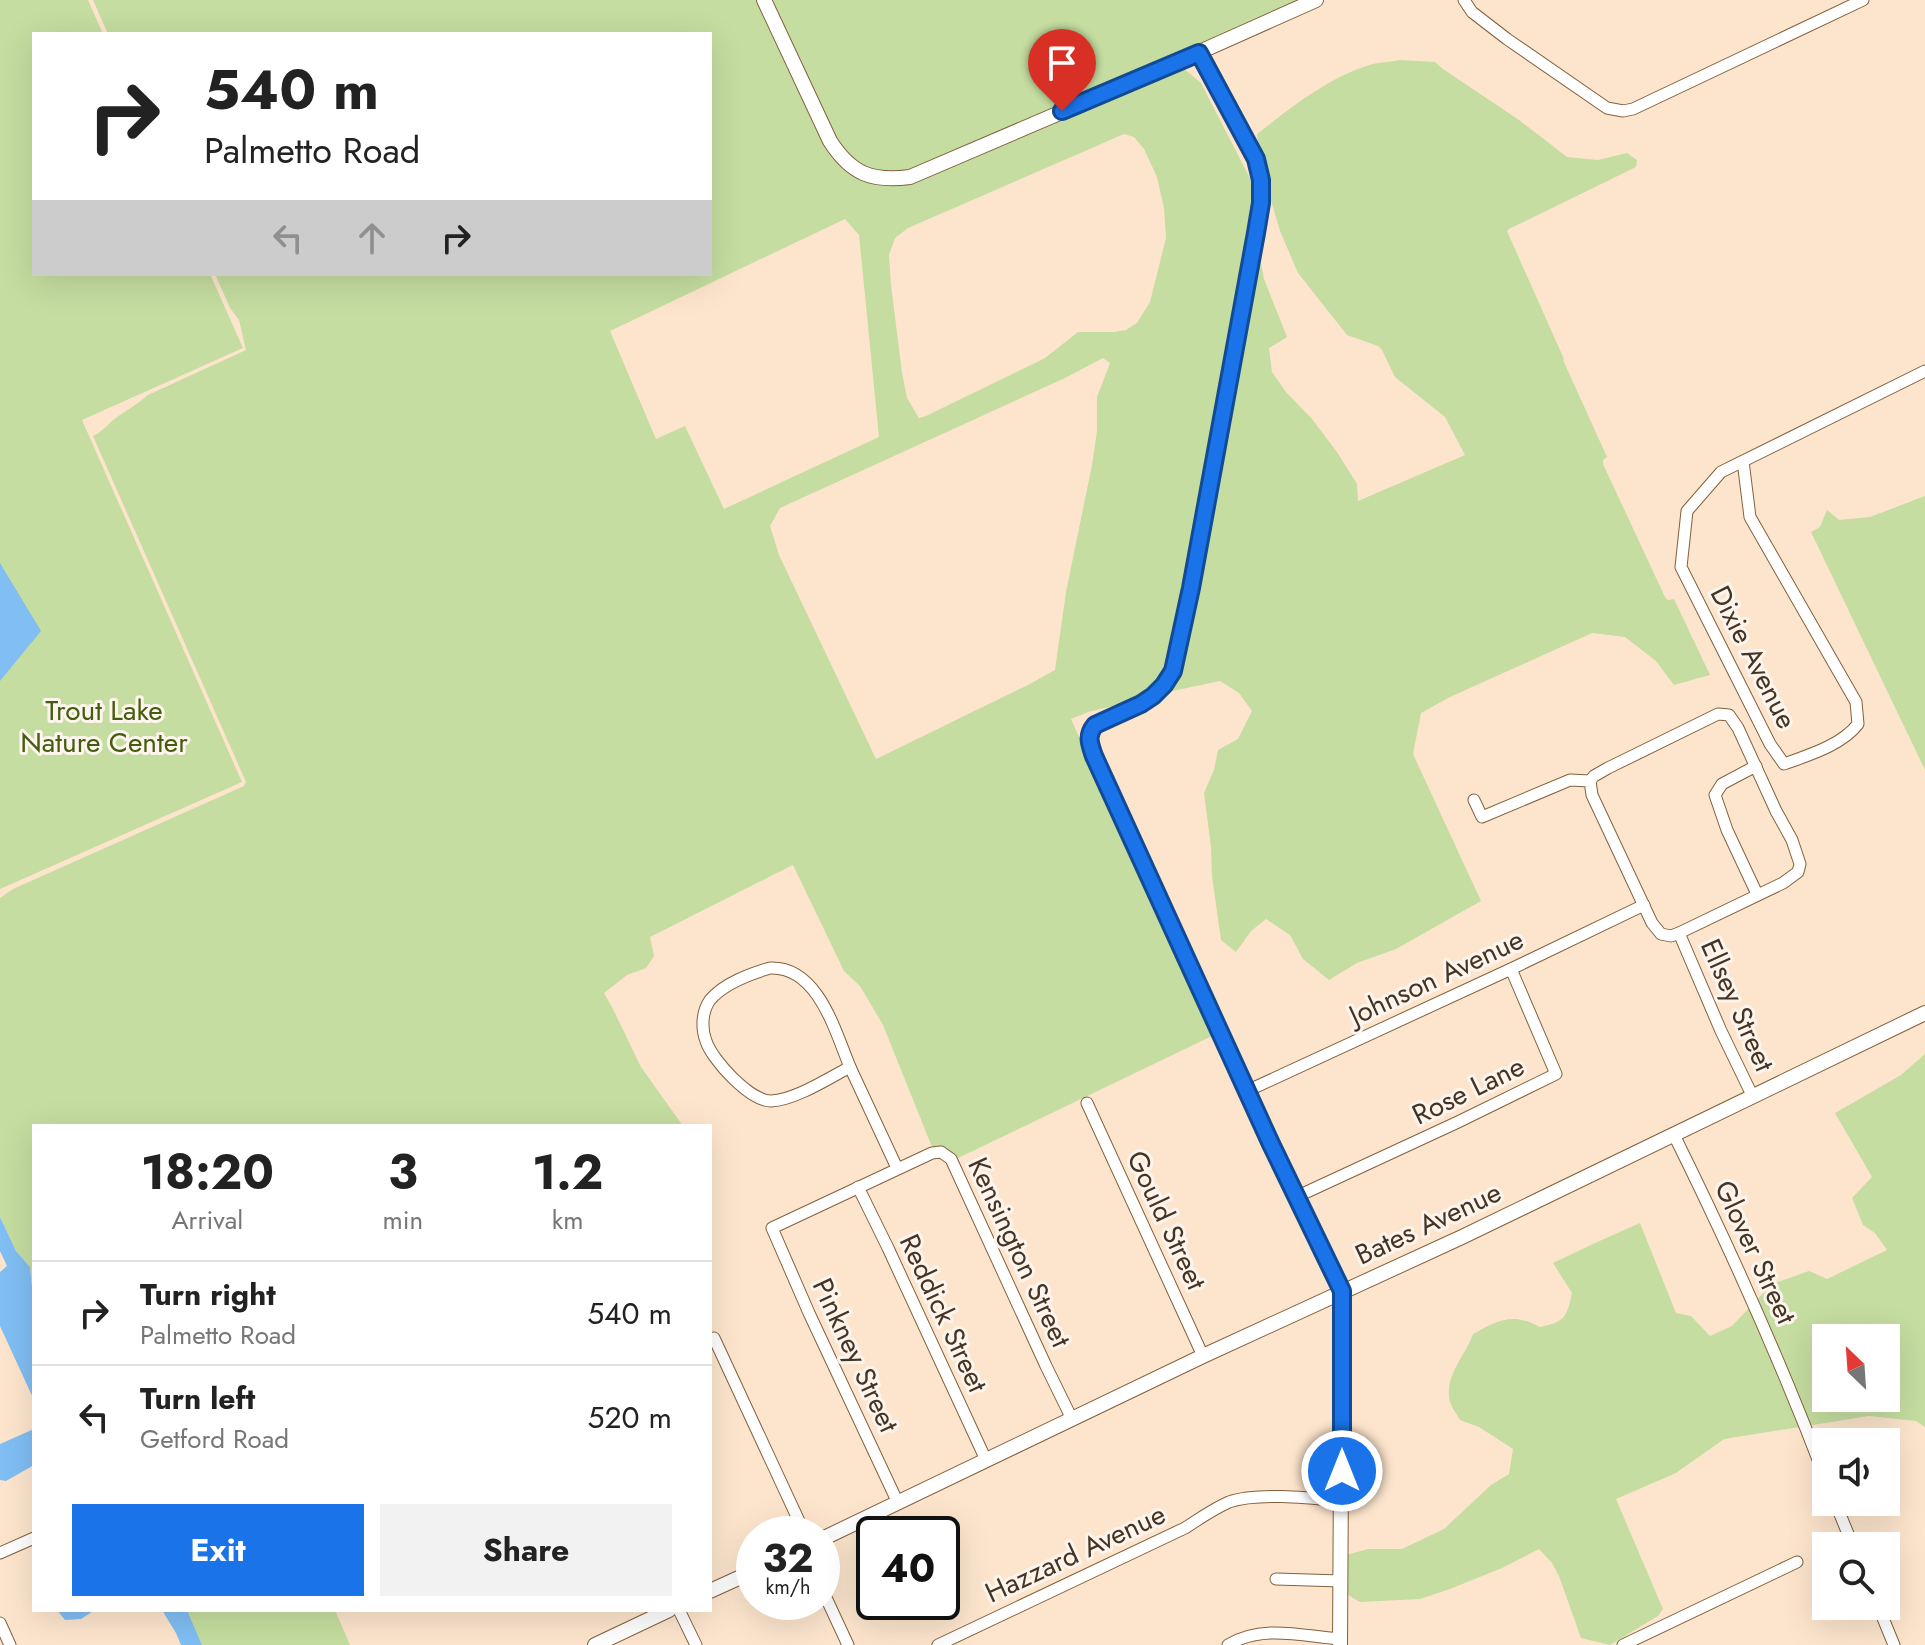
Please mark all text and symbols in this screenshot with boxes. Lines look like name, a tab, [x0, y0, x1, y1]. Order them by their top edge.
pin	[1028, 29, 1096, 111]
icon: arrive	[1040, 41, 1084, 85]
text: 540 m	[204, 49, 379, 130]
icon: right	[72, 64, 176, 168]
text: Palmetto Road	[204, 124, 420, 176]
icon: left	[266, 216, 310, 260]
icon: ahead	[350, 216, 394, 260]
icon: right	[434, 216, 478, 260]
street label: Dixie Avenue	[1700, 579, 1807, 736]
park label: Trout Lake Nature Center	[20, 690, 188, 763]
street label: Johnson Avenue	[1339, 919, 1530, 1038]
street label: Ellsey Street	[1690, 932, 1785, 1078]
street label: Rose Lane	[1405, 1046, 1531, 1135]
text: 18:20	[141, 1138, 274, 1207]
text: 3	[388, 1138, 418, 1207]
text: 1.2	[532, 1138, 603, 1207]
street label: Gould Street	[1116, 1144, 1217, 1297]
street label: Kensington Street	[958, 1151, 1082, 1354]
street label: Bates Avenue	[1348, 1172, 1508, 1275]
street label: Glover Street	[1704, 1174, 1807, 1331]
text: Arrival	[171, 1201, 243, 1239]
text: min	[383, 1201, 423, 1239]
text: km	[552, 1201, 583, 1239]
street label: Reddick Street	[889, 1227, 998, 1399]
street label: Pinkney Street	[802, 1271, 909, 1439]
text: Turn right	[140, 1273, 276, 1316]
icon: right	[72, 1291, 116, 1335]
text: 540 m	[587, 1292, 672, 1335]
text: Palmetto Road	[140, 1316, 296, 1354]
north arrow	[1812, 1324, 1900, 1412]
map controls	[1812, 1324, 1900, 1620]
text: Turn left	[140, 1377, 255, 1420]
icon: left	[72, 1395, 116, 1439]
text: 520 m	[588, 1396, 672, 1439]
text: Getford Road	[140, 1420, 289, 1458]
button: sound	[1812, 1428, 1900, 1516]
position arrow	[1300, 1429, 1384, 1513]
street label: Hazzard Avenue	[978, 1494, 1172, 1613]
button: Exit	[72, 1504, 364, 1596]
button: Share	[380, 1504, 672, 1596]
speed limit sign: 40	[856, 1516, 960, 1620]
text: 32	[762, 1529, 814, 1587]
button: search	[1812, 1532, 1900, 1620]
text: km/h	[765, 1573, 811, 1602]

